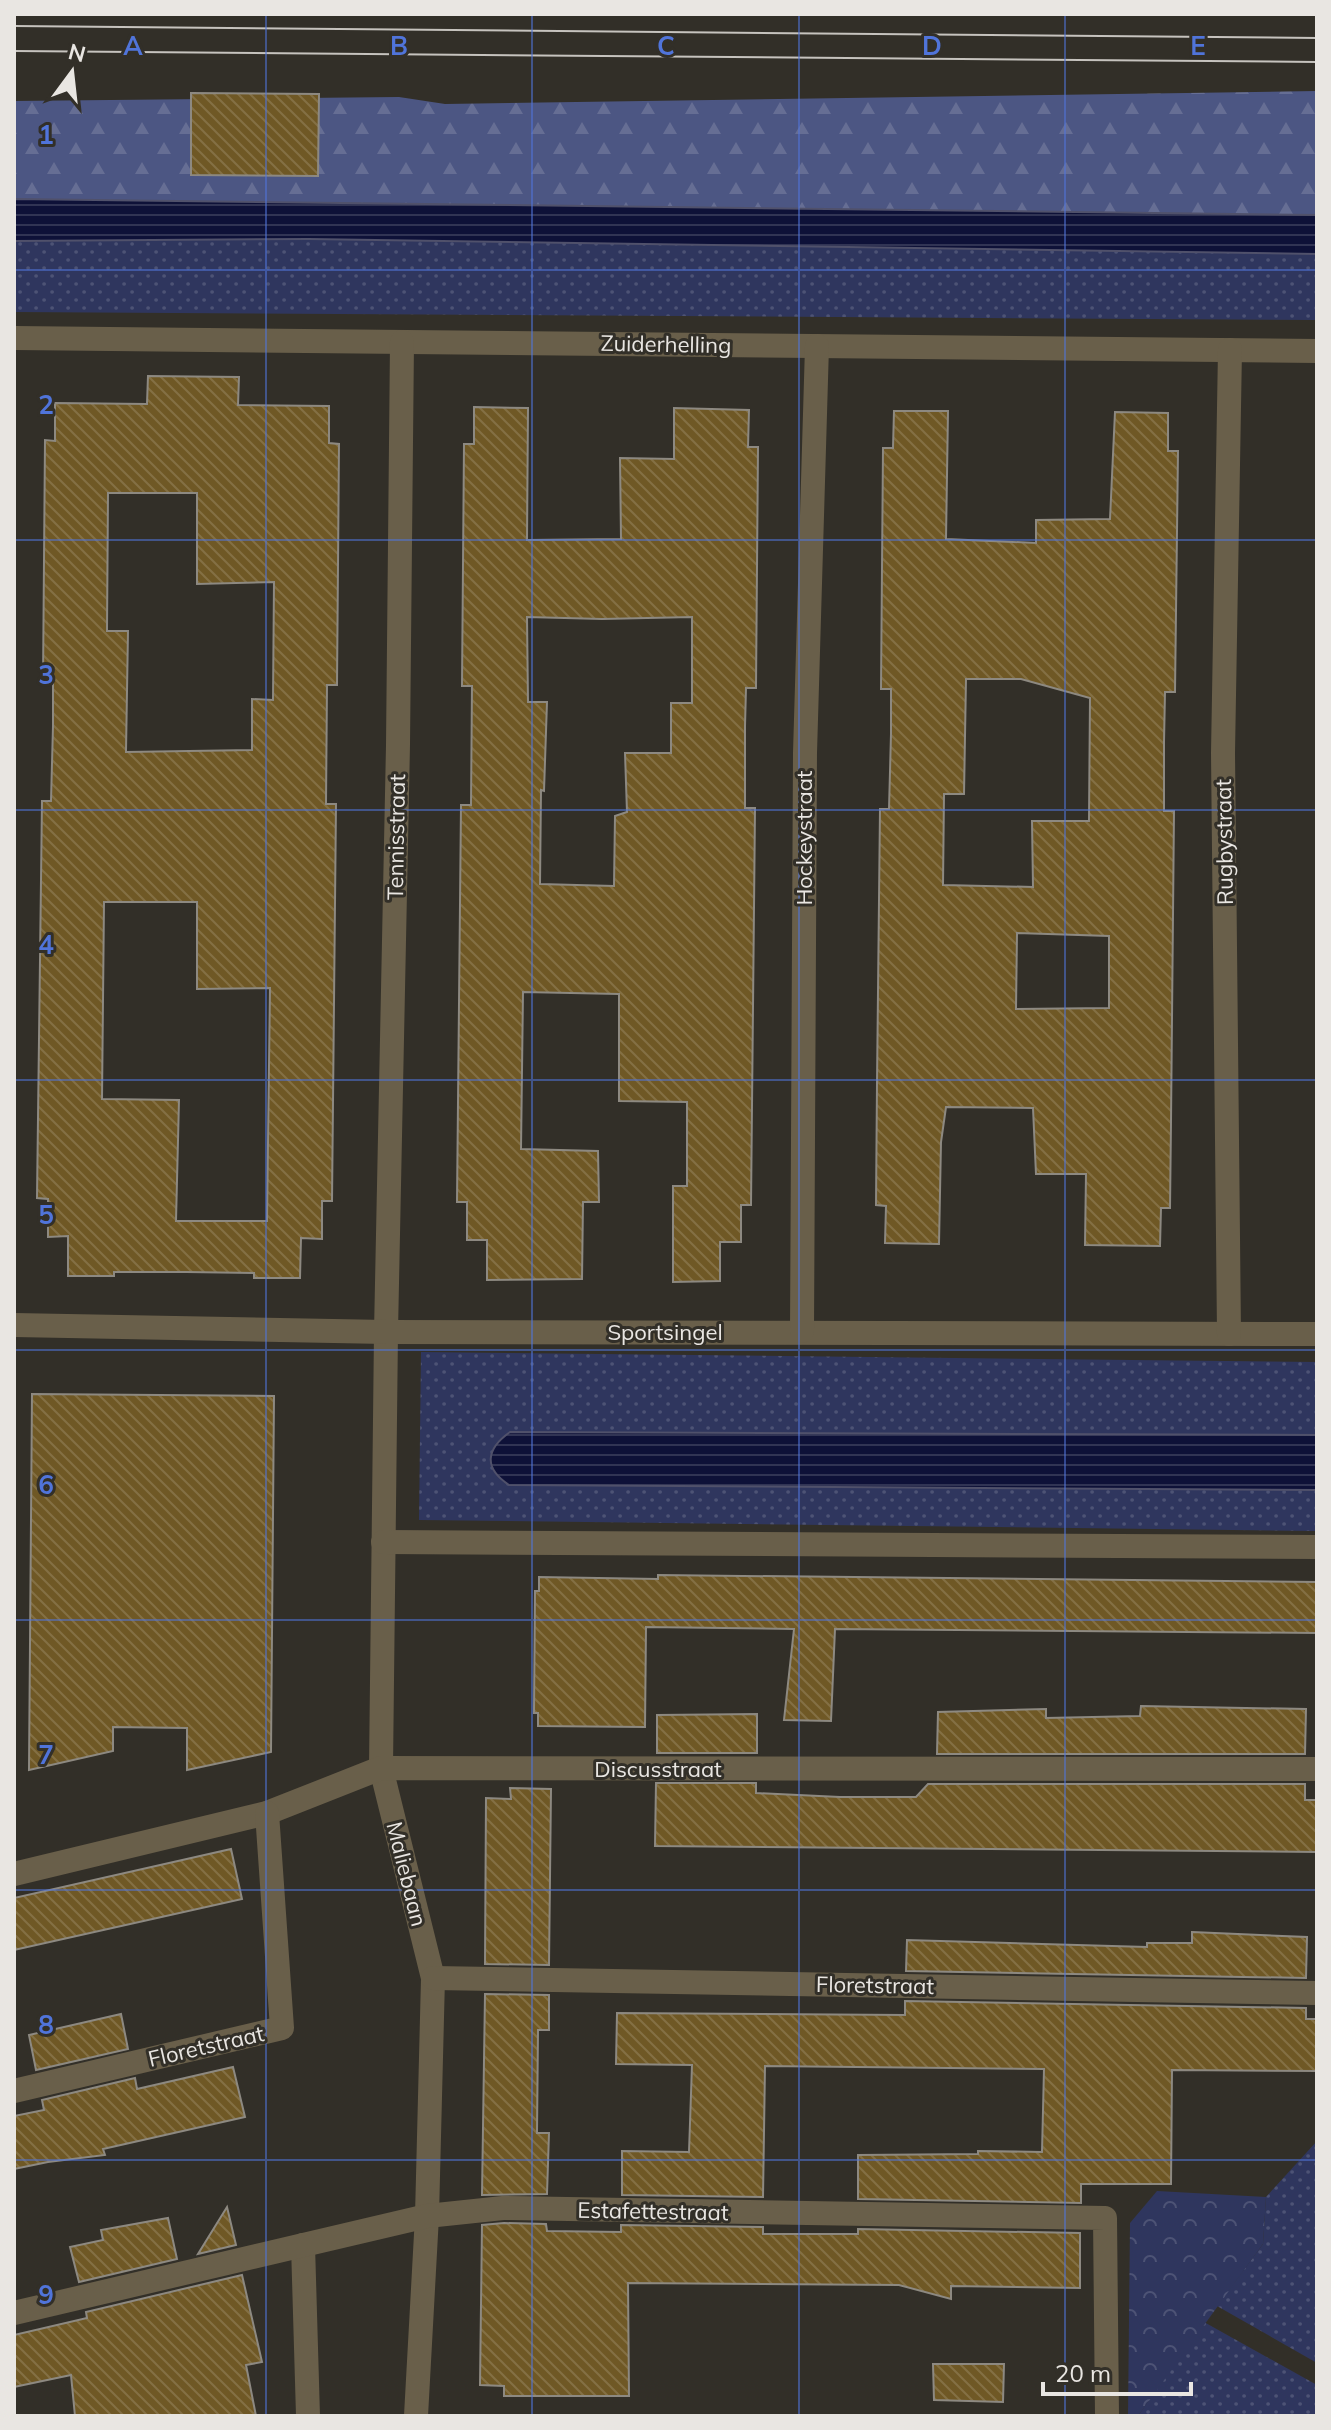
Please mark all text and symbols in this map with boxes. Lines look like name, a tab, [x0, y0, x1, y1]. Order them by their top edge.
text: A	[123, 29, 143, 62]
text: B	[390, 29, 408, 62]
text: C	[657, 29, 675, 62]
text: D	[922, 29, 942, 62]
text: E	[1190, 29, 1206, 62]
north arrow	[32, 32, 112, 112]
text: N	[66, 37, 89, 68]
text: 1	[38, 118, 54, 151]
street label: Zuiderhelling	[600, 329, 732, 359]
text: 2	[38, 388, 54, 421]
text: 3	[38, 658, 54, 691]
street label: Hockeystraat	[790, 770, 818, 906]
street label: Tennisstraat	[381, 773, 411, 900]
street label: Rugbystraat	[1209, 778, 1239, 905]
text: 4	[38, 928, 54, 961]
text: 5	[38, 1198, 54, 1231]
street label: Sportsingel	[607, 1318, 723, 1346]
text: 6	[38, 1468, 54, 1501]
text: 7	[38, 1738, 54, 1771]
street label: Discusstraat	[594, 1755, 722, 1783]
street label: Maliebaan	[380, 1819, 434, 1929]
street label: Floretstraat	[816, 1970, 935, 2000]
text: 8	[38, 2008, 54, 2041]
street label: Floretstraat	[145, 2019, 267, 2073]
street label: Estafettestraat	[577, 2196, 729, 2226]
text: 9	[38, 2278, 54, 2311]
scale bar	[1043, 2346, 1191, 2396]
text: 20 m	[1055, 2358, 1111, 2388]

